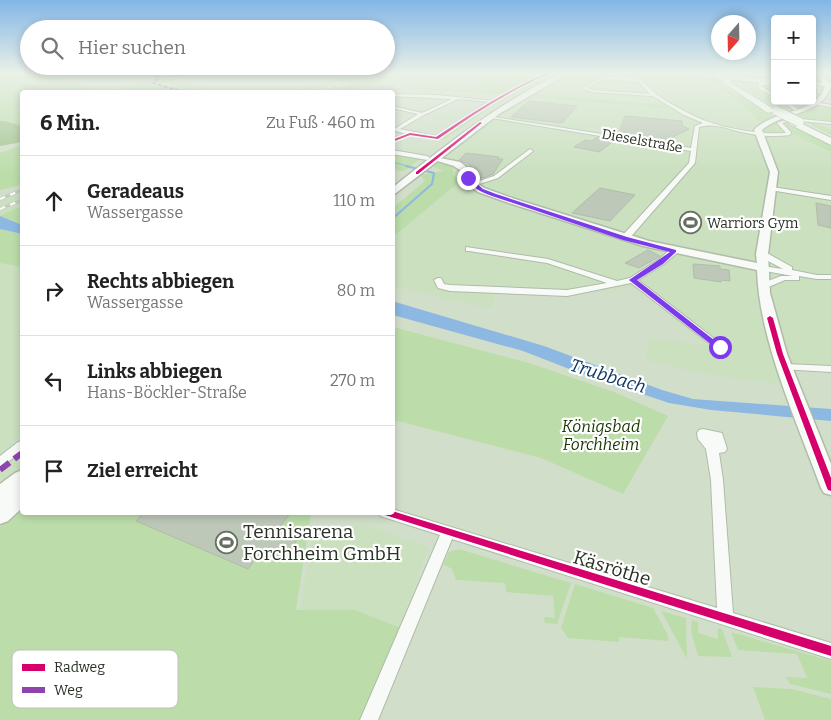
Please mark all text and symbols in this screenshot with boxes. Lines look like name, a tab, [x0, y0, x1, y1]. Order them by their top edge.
north arrow	[711, 15, 756, 60]
map controls	[771, 15, 816, 105]
button: +	[771, 15, 816, 60]
search box	[20, 20, 395, 75]
icon: search	[38, 34, 66, 62]
text: Hier suchen	[78, 36, 186, 59]
button: −	[771, 60, 816, 105]
text: 6 Min.	[40, 110, 100, 136]
text: Zu Fuß · 460 m	[266, 113, 375, 132]
street label: Dieselstraße	[600, 126, 684, 156]
route end	[457, 167, 480, 190]
text: Geradeaus	[87, 180, 184, 203]
icon: ahead	[40, 187, 68, 215]
text: 110 m	[333, 191, 375, 210]
text: Wassergasse	[87, 203, 183, 222]
sports icon: Warriors Gym	[679, 211, 703, 235]
place label: Warriors Gym	[707, 215, 799, 232]
text: Rechts abbiegen	[87, 270, 234, 293]
icon: right	[40, 277, 68, 305]
text: 80 m	[337, 281, 375, 300]
text: Wassergasse	[87, 293, 183, 312]
route start	[709, 336, 732, 359]
water label: Trubbach	[567, 354, 649, 398]
text: Links abbiegen	[87, 360, 222, 383]
icon: left	[40, 367, 68, 395]
text: 270 m	[330, 371, 375, 390]
text: Hans-Böckler-Straße	[87, 383, 247, 402]
park label: Königsbad Forchheim	[562, 417, 640, 454]
icon: arrive	[40, 457, 68, 485]
text: Ziel erreicht	[87, 459, 198, 482]
place label: Tennisarena Forchheim GmbH	[243, 520, 401, 565]
sports icon: Tennisarena Forchheim GmbH	[215, 530, 239, 554]
street label: Käsröthe	[570, 545, 654, 591]
legend	[12, 650, 178, 708]
text: Radweg	[54, 659, 105, 676]
text: Weg	[54, 682, 83, 699]

